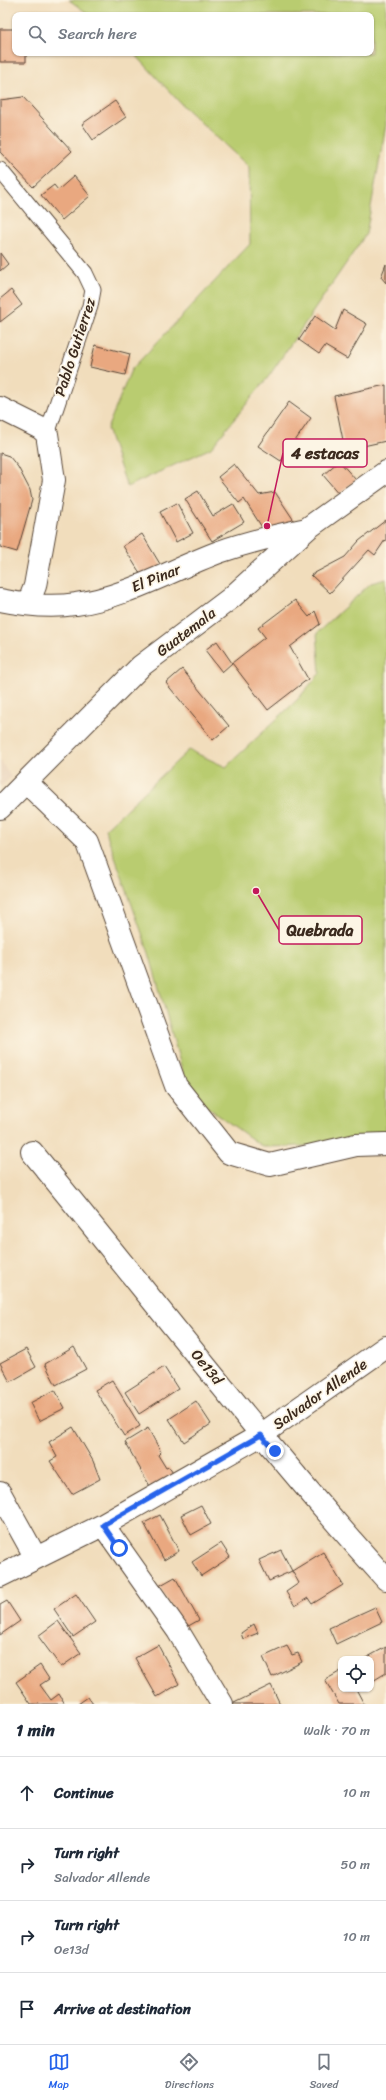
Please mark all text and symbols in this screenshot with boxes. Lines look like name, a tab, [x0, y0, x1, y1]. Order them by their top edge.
search box	[12, 12, 374, 56]
text: Search here	[58, 21, 137, 47]
icon: search	[26, 23, 48, 45]
street label: Pablo Gutierrez	[47, 293, 103, 400]
callout: 4 estacas	[283, 439, 367, 467]
text: 4 estacas	[290, 439, 360, 468]
street label: El Pinar	[127, 556, 186, 600]
street label: Guatemala	[150, 600, 222, 663]
callout: Quebrada	[279, 916, 362, 944]
text: Quebrada	[285, 916, 354, 945]
street label: Oe13d	[184, 1343, 230, 1392]
street label: Salvador Allende	[267, 1351, 373, 1436]
route end	[266, 1442, 284, 1460]
route start	[110, 1539, 128, 1557]
map controls	[338, 1656, 374, 1692]
button: locate	[338, 1656, 374, 1692]
text: 1 min	[16, 1715, 55, 1745]
text: Walk · 70 m	[304, 1719, 370, 1742]
text: Continue	[54, 1780, 114, 1806]
text: 10 m	[343, 1781, 370, 1804]
icon: ahead	[16, 1782, 38, 1804]
text: Turn right	[54, 1840, 119, 1866]
text: 50 m	[340, 1853, 370, 1876]
icon: right	[16, 1854, 38, 1876]
text: Salvador Allende	[54, 1866, 150, 1889]
text: Turn right	[54, 1912, 119, 1938]
text: 10 m	[343, 1925, 370, 1948]
icon: right	[16, 1926, 38, 1948]
text: Oe13d	[54, 1938, 89, 1961]
text: Arrive at destination	[54, 1996, 191, 2022]
icon: arrive	[16, 1998, 38, 2020]
tab: Map	[48, 2051, 70, 2094]
tab: Directions	[165, 2051, 214, 2094]
tab: Saved	[309, 2051, 338, 2094]

